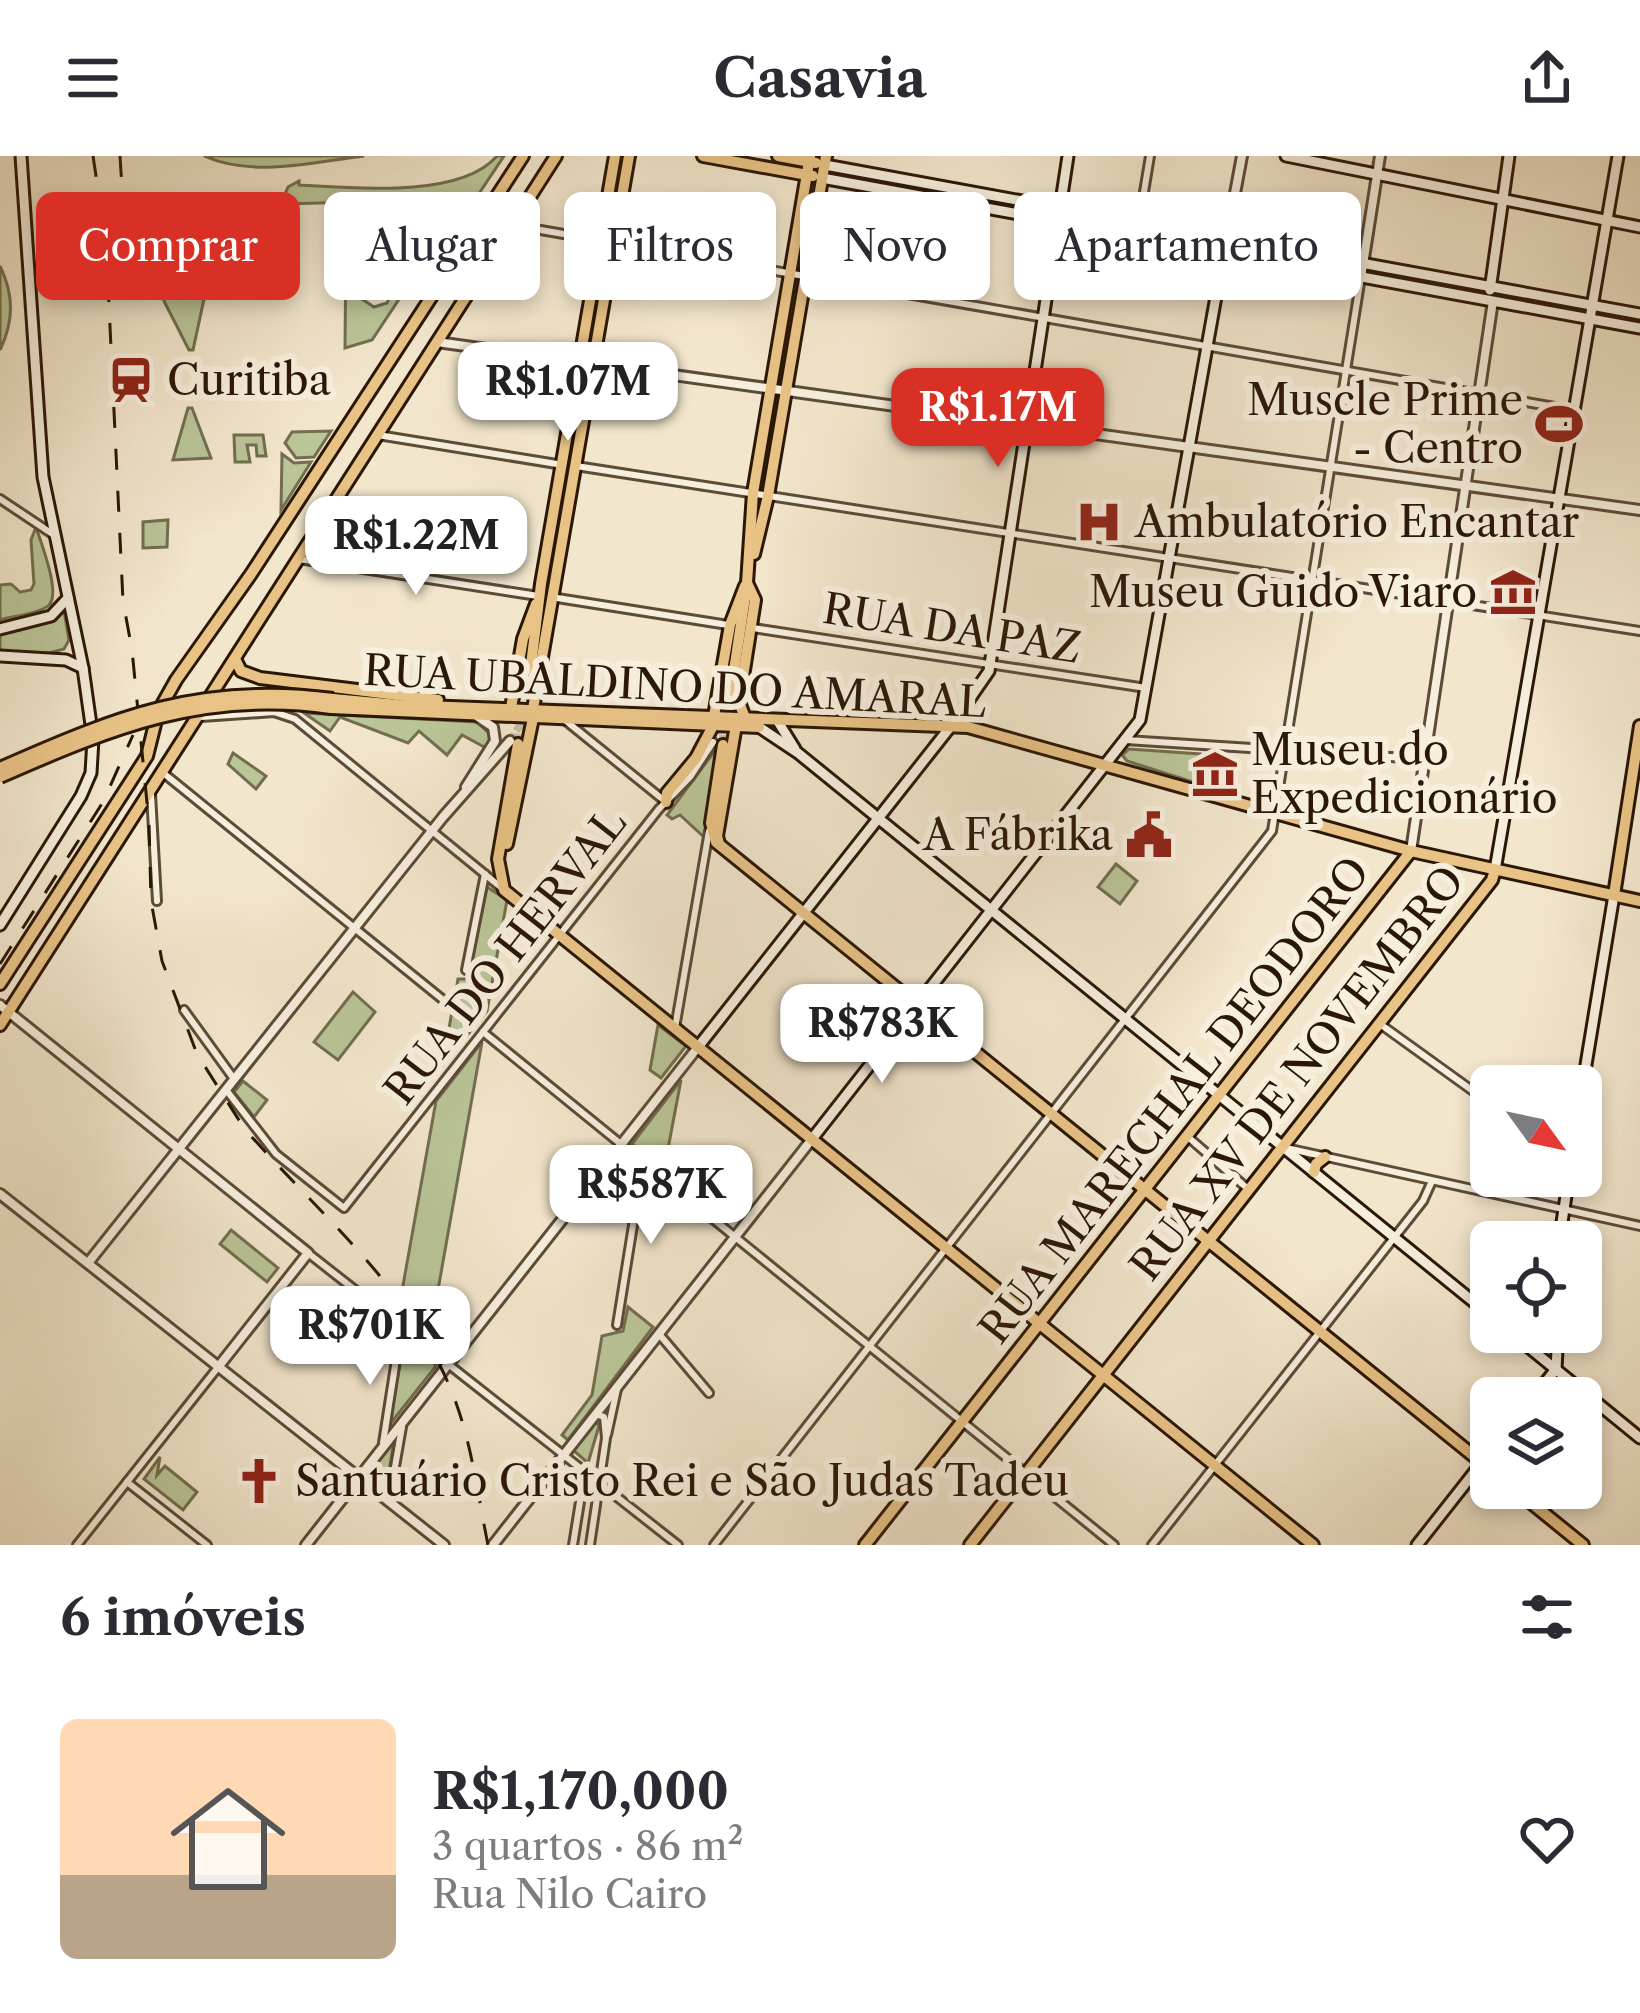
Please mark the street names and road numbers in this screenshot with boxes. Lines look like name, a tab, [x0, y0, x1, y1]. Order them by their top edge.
street label: RUA DA PAZ	[819, 582, 1085, 674]
street label: RUA UBALDINO DO AMARAL	[362, 644, 988, 728]
street label: RUA DO HERVAL	[373, 797, 637, 1115]
street label: RUA MARECHAL DEODORO	[968, 846, 1380, 1354]
street label: RUA XV DE NOVEMBRO	[1119, 855, 1475, 1291]

